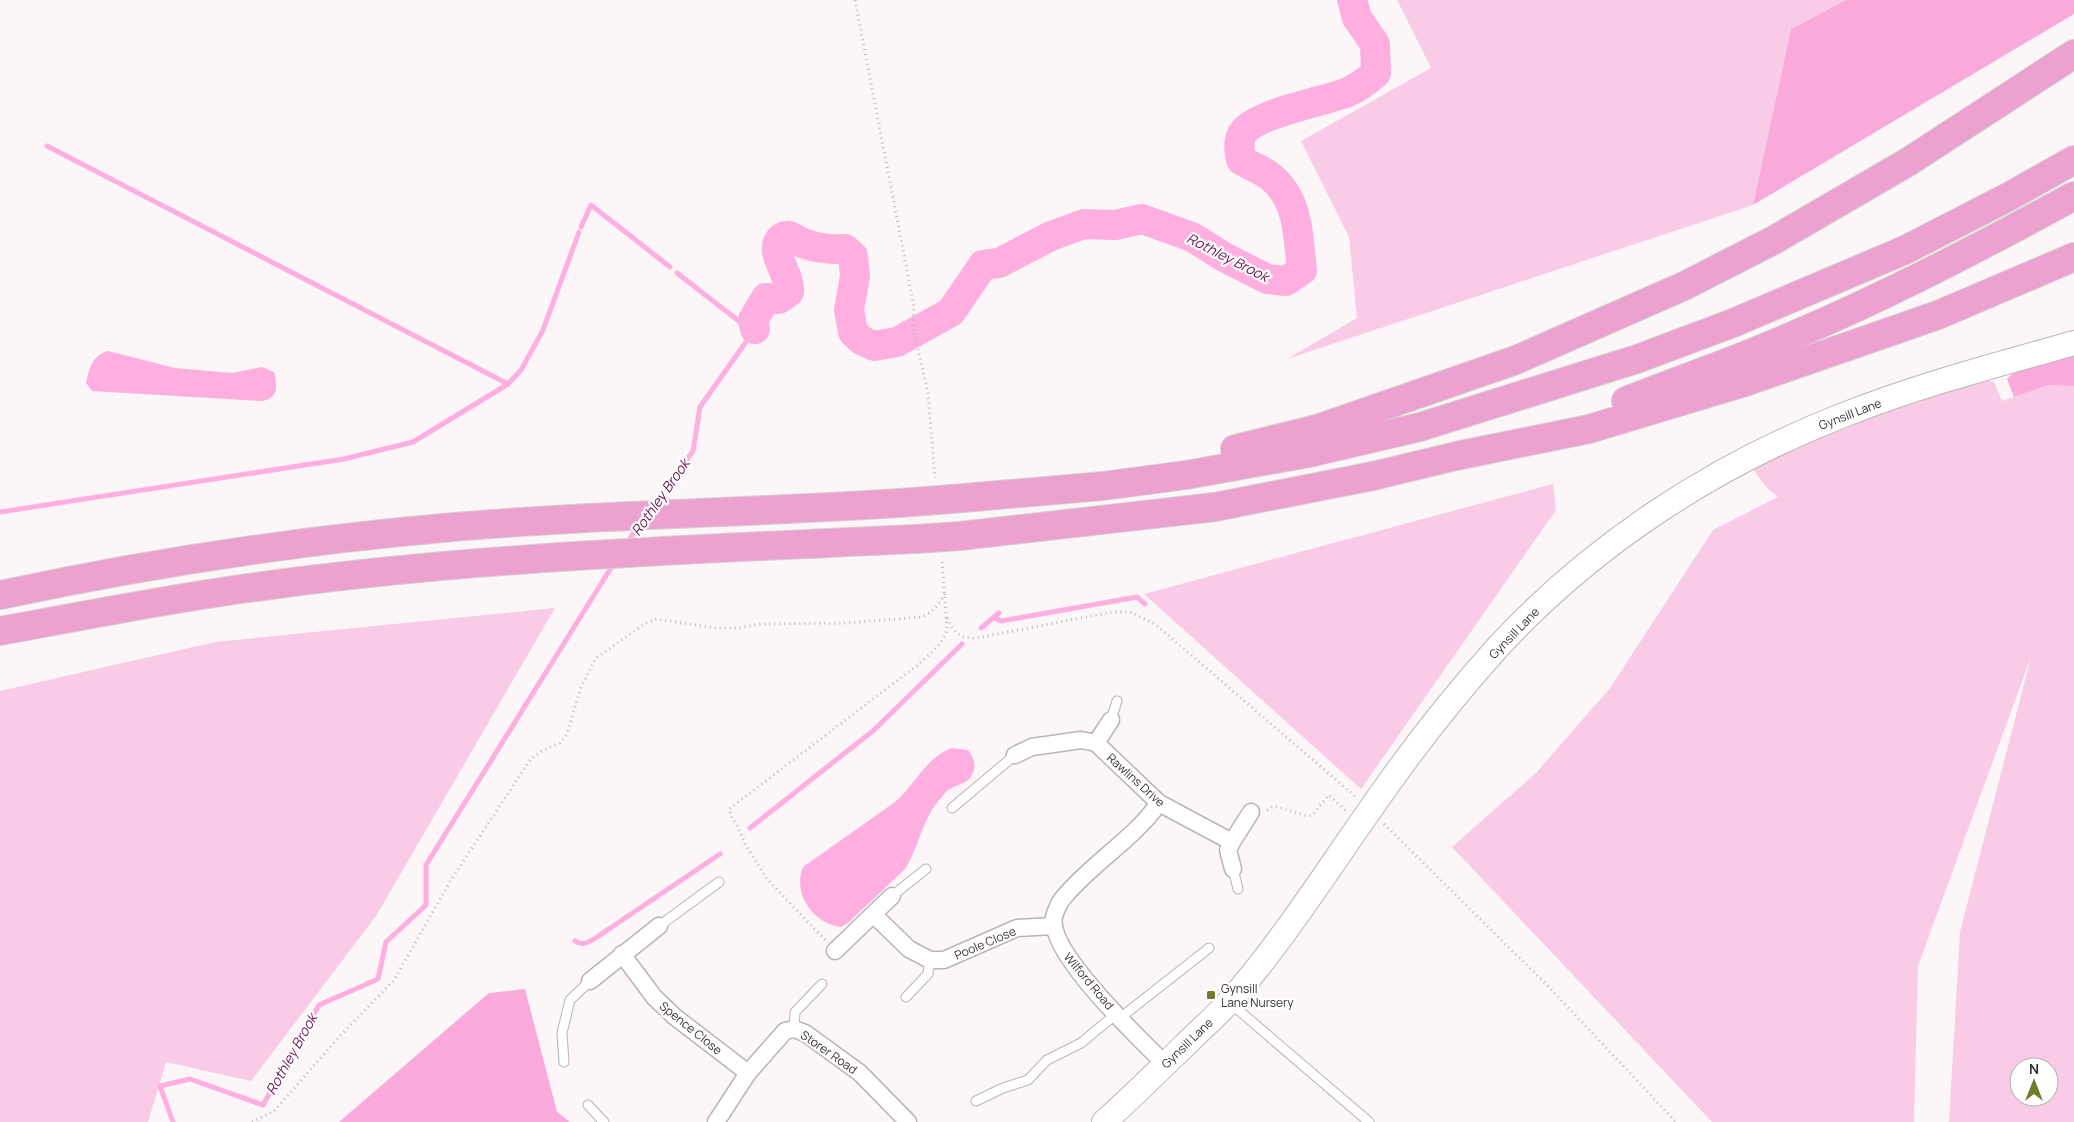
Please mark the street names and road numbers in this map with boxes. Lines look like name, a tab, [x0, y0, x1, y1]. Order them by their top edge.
street label: Gynsill Lane	[1816, 394, 1884, 434]
street label: Gynsill Lane	[1485, 603, 1543, 663]
street label: Rawlins Drive	[1103, 749, 1169, 811]
street label: Poole Close	[952, 922, 1018, 964]
street label: Wilford Road	[1060, 949, 1118, 1013]
street label: Spence Close	[656, 997, 726, 1059]
street label: Gynsill Lane	[1157, 1014, 1217, 1072]
street label: Storer Road	[797, 1026, 861, 1078]

